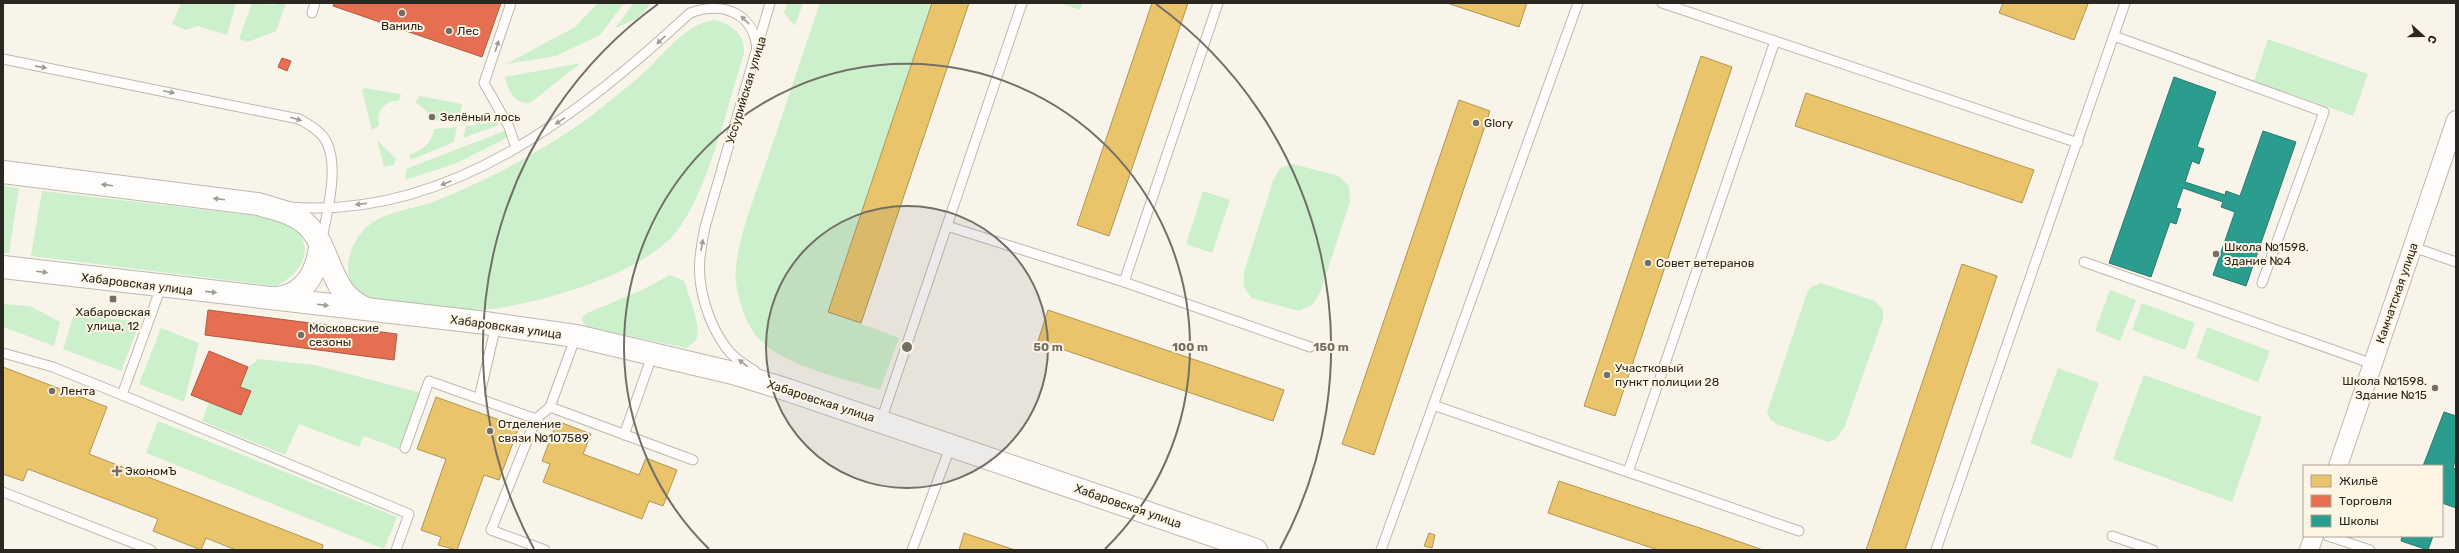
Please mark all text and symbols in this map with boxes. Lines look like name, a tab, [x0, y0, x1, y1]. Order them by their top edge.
marker: Ваниль	[397, 8, 407, 18]
one-way arrow	[740, 16, 750, 25]
north arrow	[2403, 16, 2443, 56]
place label: Ваниль	[381, 19, 423, 33]
place label: Лес	[457, 24, 479, 38]
marker: Лес	[444, 26, 454, 36]
text: С	[2424, 33, 2439, 46]
one-way arrow	[656, 35, 666, 44]
street label: Уссурийская улица	[723, 35, 769, 145]
one-way arrow	[494, 39, 500, 51]
one-way arrow	[35, 64, 47, 70]
one-way arrow	[163, 90, 175, 96]
place label: Зелёный лось	[440, 110, 520, 124]
marker: Зелёный лось	[427, 112, 437, 122]
one-way arrow	[290, 116, 302, 122]
place label: Glory	[1484, 116, 1514, 130]
one-way arrow	[555, 117, 565, 125]
marker: Glory	[1471, 118, 1481, 128]
one-way arrow	[439, 180, 451, 186]
one-way arrow	[101, 182, 114, 189]
one-way arrow	[213, 196, 225, 203]
one-way arrow	[355, 201, 367, 207]
one-way arrow	[699, 239, 705, 252]
place label: Школа №1598. Здание №4	[2224, 240, 2309, 268]
street label: Камчатская улица	[2373, 241, 2421, 345]
marker: Школа №1598. Здание №4	[2211, 249, 2221, 259]
place label: Совет ветеранов	[1656, 256, 1755, 270]
marker: Совет ветеранов	[1643, 258, 1653, 268]
one-way arrow	[36, 269, 48, 275]
street label: Хабаровская улица	[80, 270, 194, 298]
one-way arrow	[205, 289, 217, 296]
marker: Хабаровская улица, 12	[108, 294, 118, 304]
one-way arrow	[317, 302, 329, 308]
place label: Хабаровская улица, 12	[76, 305, 150, 333]
street label: Хабаровская улица	[449, 312, 563, 342]
place label: Московские сезоны	[309, 321, 379, 349]
marker: Московские сезоны	[296, 330, 306, 340]
centre of rings	[900, 340, 914, 354]
text: 50 m	[1033, 340, 1063, 354]
text: 100 m	[1172, 340, 1208, 354]
text: 150 m	[1313, 340, 1349, 354]
one-way arrow	[737, 358, 748, 367]
place label: Участковый пункт полиции 28	[1615, 361, 1719, 389]
marker: Участковый пункт полиции 28	[1602, 370, 1612, 380]
place label: Школа №1598. Здание №15	[2342, 374, 2427, 402]
street label: Хабаровская улица	[765, 377, 877, 425]
marker: Школа №1598. Здание №15	[2430, 383, 2440, 393]
place label: Лента	[60, 384, 95, 398]
marker: Лента	[47, 386, 57, 396]
place label: Отделение связи №107589	[498, 417, 589, 445]
marker: Отделение связи №107589	[485, 426, 495, 436]
place label: ЭкономЪ	[125, 464, 177, 478]
legend	[2303, 465, 2443, 537]
marker: ЭкономЪ	[112, 466, 122, 476]
text: Жильё	[2339, 474, 2378, 488]
street label: Хабаровская улица	[1073, 481, 1183, 531]
text: Торговля	[2339, 494, 2392, 508]
text: Школы	[2339, 514, 2379, 528]

